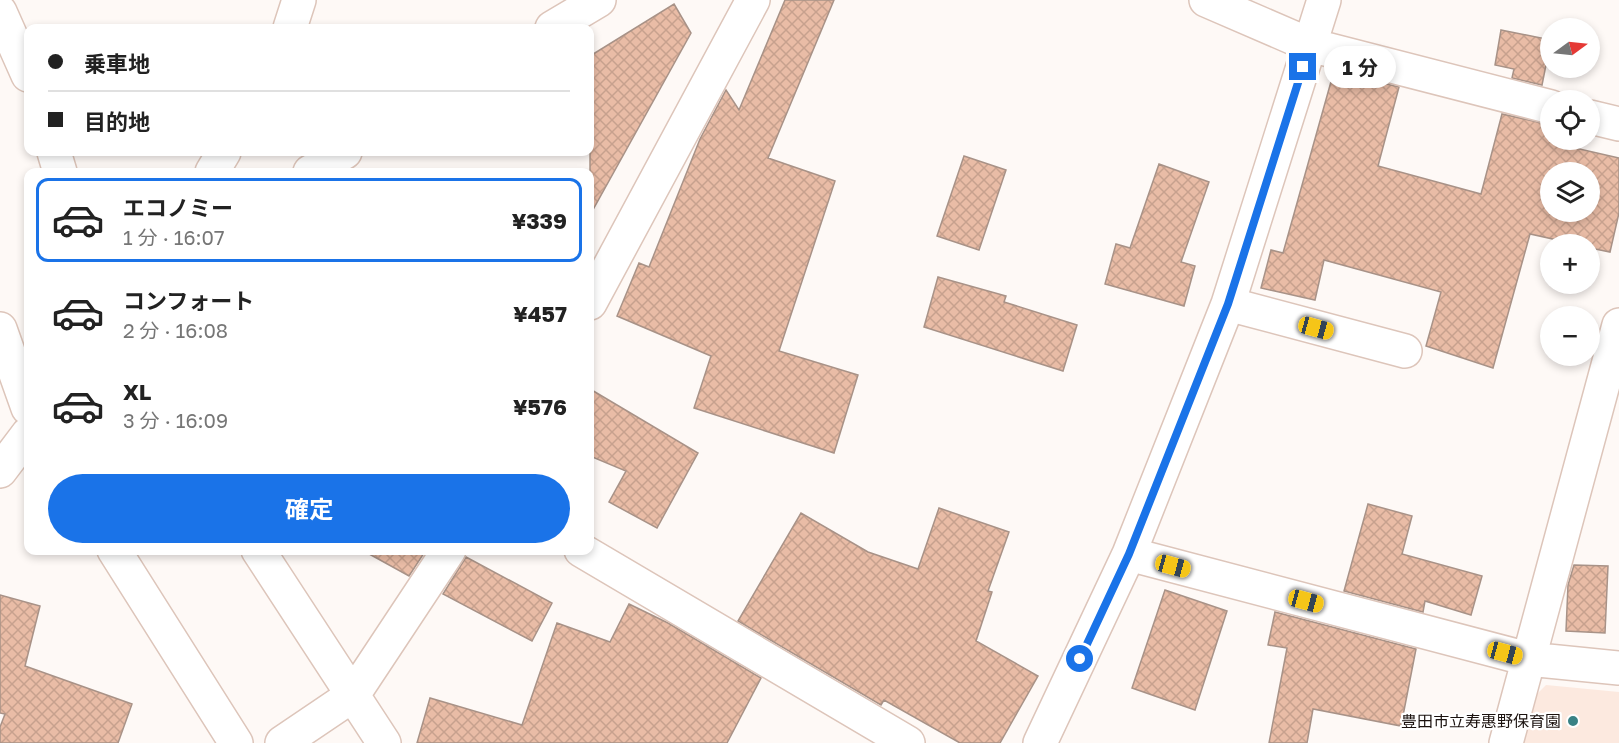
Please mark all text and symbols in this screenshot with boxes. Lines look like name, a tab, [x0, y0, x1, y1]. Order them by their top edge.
north arrow	[1540, 18, 1600, 78]
map controls	[1540, 18, 1600, 366]
callout: 1 分	[1324, 46, 1396, 88]
text: 乗車地	[84, 50, 150, 77]
route end	[1289, 53, 1316, 80]
text: 1 分	[1342, 55, 1378, 79]
button: locate	[1540, 90, 1600, 150]
text: 目的地	[84, 108, 150, 135]
button: layers	[1540, 162, 1600, 222]
icon: car	[51, 193, 105, 247]
text: エコノミー	[123, 194, 233, 221]
text: ¥339	[512, 207, 567, 234]
text: 1 分 · 16:07	[123, 225, 225, 249]
button: +	[1540, 234, 1600, 294]
icon: car	[51, 286, 105, 340]
text: コンフォート	[123, 287, 254, 314]
text: ¥457	[513, 300, 567, 327]
button: −	[1540, 306, 1600, 366]
car	[1296, 315, 1336, 341]
text: 2 分 · 16:08	[123, 318, 228, 342]
text: XL	[123, 378, 151, 405]
icon: car	[51, 379, 105, 433]
text: ¥576	[513, 393, 567, 420]
text: 3 分 · 16:09	[123, 408, 228, 432]
button: 確定	[48, 474, 570, 543]
car	[1153, 553, 1193, 579]
car	[1286, 588, 1326, 614]
car	[1485, 640, 1525, 666]
route start	[1066, 645, 1093, 672]
place label: 豊田市立寿惠野保育園	[1401, 711, 1561, 731]
marker: 豊田市立寿惠野保育園	[1566, 714, 1580, 728]

